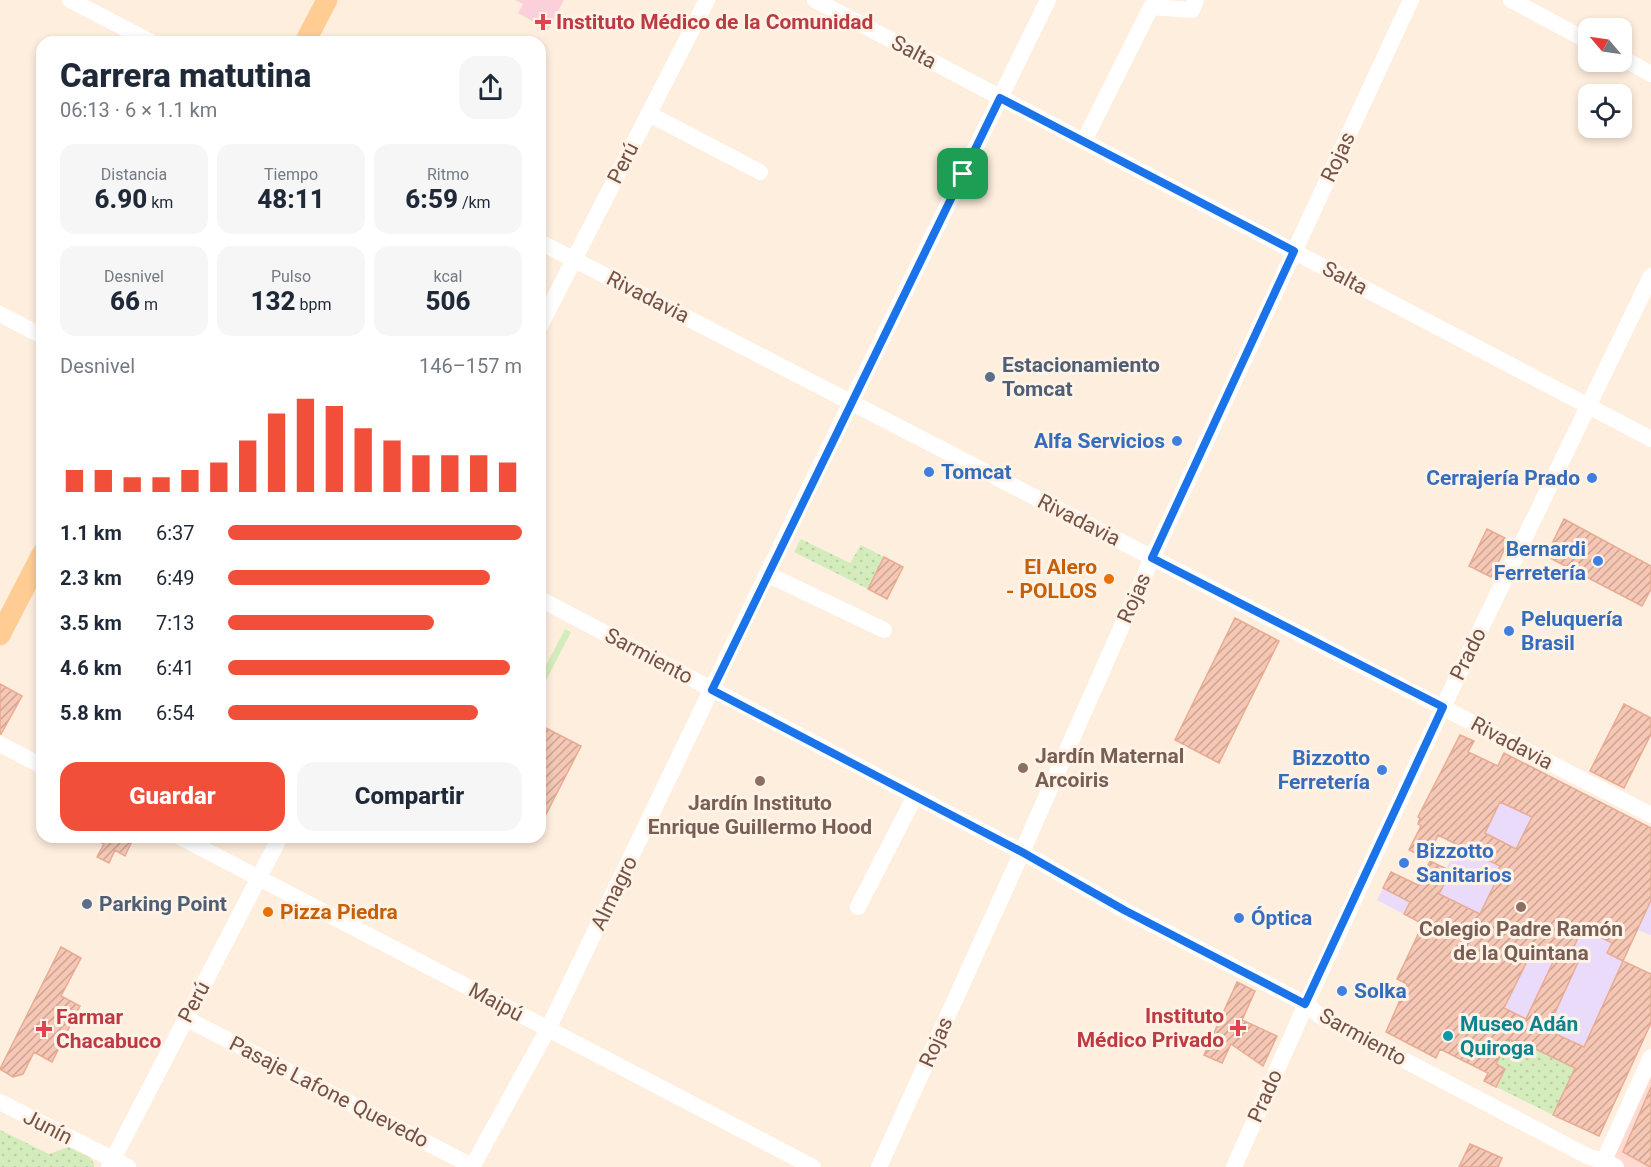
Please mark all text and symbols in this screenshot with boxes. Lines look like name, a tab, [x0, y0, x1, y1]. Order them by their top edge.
place label: Instituto Médico de la Comunidad	[556, 10, 873, 34]
marker: Instituto Médico de la Comunidad	[534, 13, 552, 31]
north arrow	[1578, 18, 1632, 72]
map controls	[1578, 18, 1632, 138]
street label: Salta	[887, 30, 941, 74]
text: Carrera matutina	[60, 56, 311, 95]
button: share	[459, 56, 522, 119]
button: locate	[1578, 84, 1632, 138]
text: 06:13 · 6 × 1.1 km	[60, 98, 217, 122]
street label: Rojas	[1316, 128, 1360, 186]
street label: Perú	[603, 138, 643, 188]
pin	[937, 148, 988, 199]
icon: arrive	[946, 157, 979, 190]
text: Distancia	[101, 165, 167, 184]
text: Tiempo	[264, 165, 318, 184]
text: Ritmo	[427, 165, 469, 184]
text: 6.90	[95, 184, 147, 214]
text: 48:11	[257, 184, 325, 214]
text: 6:59	[405, 184, 458, 214]
text: km	[147, 193, 173, 212]
text: /km	[458, 193, 491, 212]
street label: Salta	[1318, 256, 1372, 300]
street label: Rivadavia	[603, 266, 693, 328]
text: Desnivel	[104, 267, 164, 286]
text: Pulso	[271, 267, 311, 286]
text: kcal	[434, 267, 462, 286]
text: 66	[110, 286, 140, 316]
text: 132	[251, 286, 296, 316]
text: 506	[426, 286, 470, 316]
text: m	[140, 295, 158, 314]
text: bpm	[296, 295, 331, 314]
place label: Estacionamiento Tomcat	[1002, 353, 1160, 401]
text: Desnivel	[60, 354, 135, 378]
text: 146–157 m	[419, 354, 522, 378]
marker: Estacionamiento Tomcat	[983, 370, 997, 384]
place label: Alfa Servicios	[1034, 429, 1165, 453]
marker: Alfa Servicios	[1170, 434, 1184, 448]
place label: Tomcat	[941, 460, 1012, 484]
marker: Tomcat	[922, 465, 936, 479]
place label: Cerrajería Prado	[1426, 466, 1580, 490]
marker: Cerrajería Prado	[1585, 471, 1599, 485]
street label: Rivadavia	[1034, 489, 1124, 551]
text: 1.1 km	[60, 521, 122, 545]
text: 6:37	[156, 521, 195, 545]
place label: Bernardi Ferretería	[1494, 537, 1586, 585]
marker: Bernardi Ferretería	[1591, 554, 1605, 568]
place label: El Alero - POLLOS	[1006, 555, 1097, 603]
text: 2.3 km	[60, 566, 122, 590]
text: 6:49	[156, 566, 195, 590]
street label: Rojas	[1112, 569, 1156, 627]
marker: El Alero - POLLOS	[1102, 572, 1116, 586]
place label: Peluquería Brasil	[1521, 607, 1623, 655]
text: 3.5 km	[60, 611, 122, 635]
text: 7:13	[156, 611, 195, 635]
street label: Sarmiento	[601, 623, 697, 689]
street label: Prado	[1445, 624, 1491, 684]
marker: Peluquería Brasil	[1502, 624, 1516, 638]
text: 4.6 km	[60, 656, 122, 680]
text: 6:41	[156, 656, 195, 680]
text: 5.8 km	[60, 701, 122, 725]
text: 6:54	[156, 701, 195, 725]
street label: Rivadavia	[1467, 711, 1557, 775]
place label: Jardín Maternal Arcoiris	[1035, 744, 1184, 792]
place label: Bizzotto Ferretería	[1278, 746, 1370, 794]
marker: Jardín Maternal Arcoiris	[1016, 761, 1030, 775]
button: Guardar	[60, 762, 285, 831]
button: Compartir	[297, 762, 522, 831]
marker: Bizzotto Ferretería	[1375, 763, 1389, 777]
marker: Jardín Instituto Enrique Guillermo Hood	[753, 774, 767, 788]
place label: Jardín Instituto Enrique Guillermo Hood	[648, 791, 872, 839]
place label: Bizzotto Sanitarios	[1416, 839, 1512, 887]
street label: Almagro	[586, 852, 642, 934]
marker: Bizzotto Sanitarios	[1397, 856, 1411, 870]
place label: Parking Point	[99, 892, 227, 916]
marker: Parking Point	[80, 897, 94, 911]
place label: Pizza Piedra	[280, 900, 398, 924]
marker: Colegio Padre Ramón de la Quintana	[1514, 900, 1528, 914]
marker: Pizza Piedra	[261, 905, 275, 919]
place label: Óptica	[1251, 906, 1312, 930]
marker: Óptica	[1232, 911, 1246, 925]
place label: Colegio Padre Ramón de la Quintana	[1419, 917, 1623, 965]
street label: Perú	[173, 977, 215, 1027]
street label: Maipú	[465, 978, 527, 1026]
place label: Solka	[1354, 979, 1407, 1003]
marker: Solka	[1335, 984, 1349, 998]
street label: Sarmiento	[1315, 1003, 1411, 1071]
place label: Instituto Médico Privado	[1077, 1004, 1224, 1052]
place label: Farmar Chacabuco	[56, 1005, 161, 1053]
place label: Museo Adán Quiroga	[1460, 1012, 1578, 1060]
street label: Rojas	[914, 1013, 958, 1071]
marker: Instituto Médico Privado	[1229, 1019, 1247, 1037]
marker: Farmar Chacabuco	[37, 1022, 51, 1036]
marker: Museo Adán Quiroga	[1441, 1029, 1455, 1043]
street label: Pasaje Lafone Quevedo	[225, 1031, 433, 1153]
street label: Prado	[1243, 1066, 1287, 1126]
street label: Junín	[20, 1105, 76, 1149]

